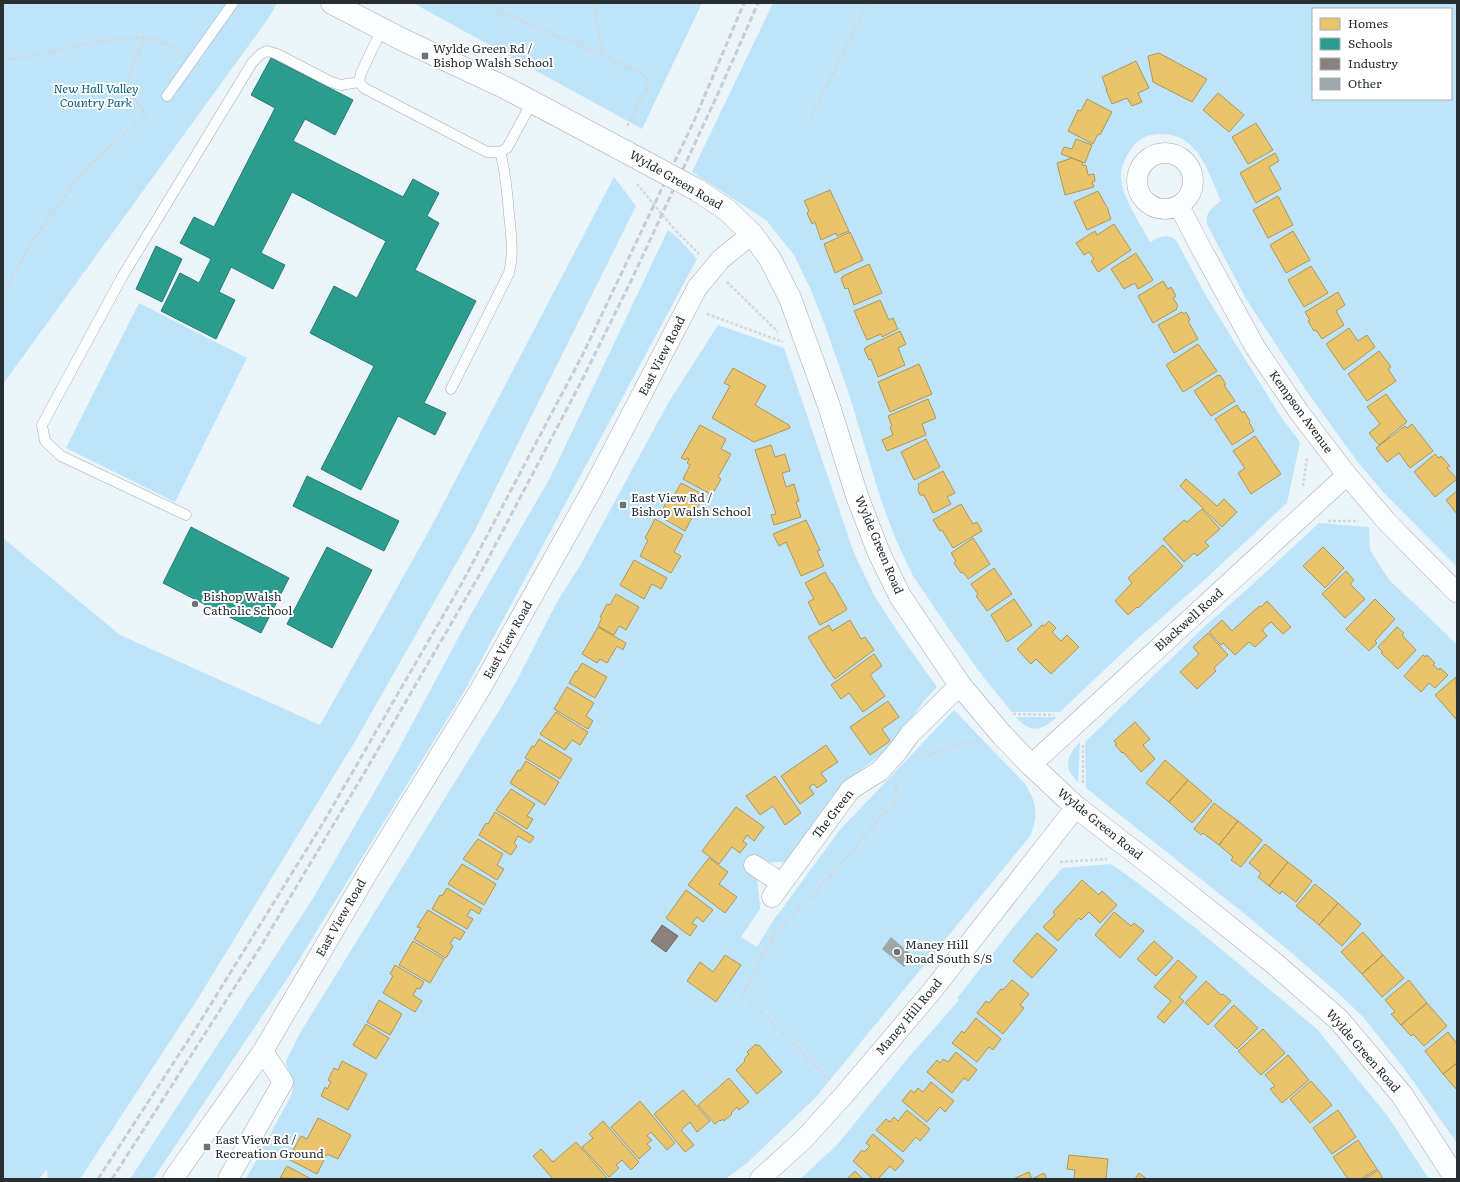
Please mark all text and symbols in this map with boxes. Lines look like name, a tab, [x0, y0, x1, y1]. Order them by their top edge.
legend	[1312, 8, 1452, 100]
text: Homes	[1348, 14, 1388, 32]
text: Schools	[1348, 34, 1393, 52]
place label: Wylde Green Rd / Bishop Walsh School	[433, 39, 553, 71]
marker: Wylde Green Rd / Bishop Walsh School	[420, 51, 430, 61]
text: Industry	[1348, 54, 1398, 72]
text: Other	[1348, 74, 1382, 92]
park label: New Hall Valley Country Park	[53, 79, 139, 111]
street label: Wylde Green Road	[626, 145, 727, 214]
street label: East View Road	[633, 312, 689, 398]
street label: Kempson Avenue	[1266, 366, 1338, 457]
place label: East View Rd / Bishop Walsh School	[631, 488, 751, 520]
street label: Wylde Green Road	[851, 493, 909, 597]
marker: East View Rd / Bishop Walsh School	[618, 500, 628, 510]
street label: Blackwell Road	[1150, 583, 1227, 655]
place label: Bishop Walsh Catholic School	[203, 587, 292, 619]
street label: East View Road	[478, 596, 536, 682]
marker: Bishop Walsh Catholic School	[190, 599, 200, 609]
street label: Wylde Green Road	[1054, 783, 1148, 864]
street label: The Green	[807, 785, 857, 842]
street label: East View Road	[311, 875, 370, 960]
place label: Maney Hill Road South S/S	[905, 935, 992, 967]
marker: Maney Hill Road South S/S	[892, 947, 902, 957]
street label: Maney Hill Road	[871, 974, 946, 1059]
street label: Wylde Green Road	[1322, 1005, 1406, 1096]
place label: East View Rd / Recreation Ground	[215, 1130, 325, 1162]
marker: East View Rd / Recreation Ground	[202, 1142, 212, 1152]

